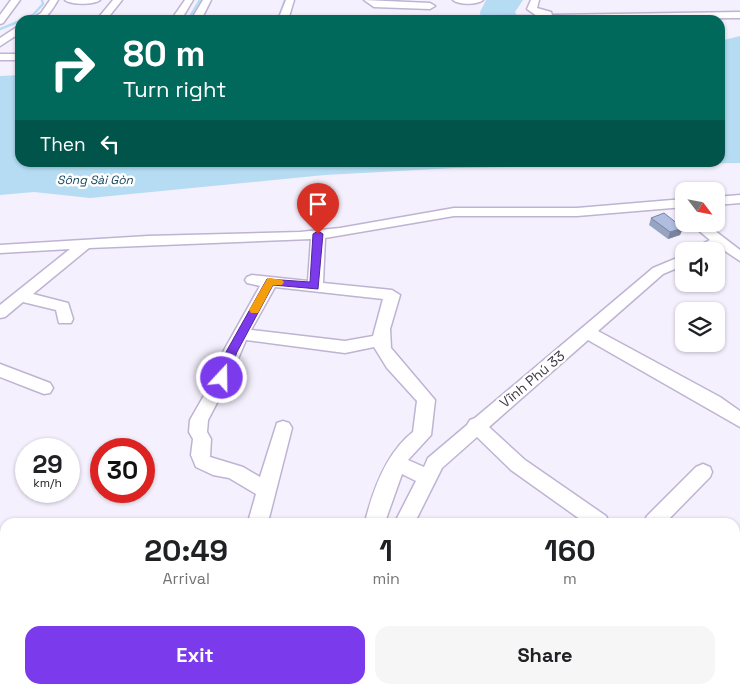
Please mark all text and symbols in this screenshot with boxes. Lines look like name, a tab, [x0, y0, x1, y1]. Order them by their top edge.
text: 80 m	[123, 32, 205, 76]
icon: right	[40, 35, 105, 100]
text: Turn right	[123, 75, 226, 103]
icon: left	[96, 130, 124, 158]
text: Then	[40, 132, 86, 157]
water label: Sông Sài Gòn	[57, 172, 134, 188]
north arrow	[675, 182, 725, 232]
map controls	[675, 182, 725, 352]
pin	[297, 183, 339, 234]
icon: arrive	[304, 190, 332, 218]
button: sound	[675, 242, 725, 292]
button: layers	[675, 302, 725, 352]
street label: Vĩnh Phú 33	[496, 347, 568, 411]
position arrow	[195, 351, 247, 403]
speed limit sign: 30	[90, 438, 155, 503]
text: 29	[32, 448, 63, 480]
text: km/h	[33, 475, 62, 491]
text: 20:49	[144, 531, 228, 570]
text: 1	[379, 531, 393, 570]
text: 160	[544, 531, 596, 570]
text: Arrival	[162, 568, 210, 589]
text: min	[372, 568, 400, 589]
text: m	[563, 568, 577, 589]
button: Exit	[25, 626, 365, 684]
button: Share	[375, 626, 715, 684]

